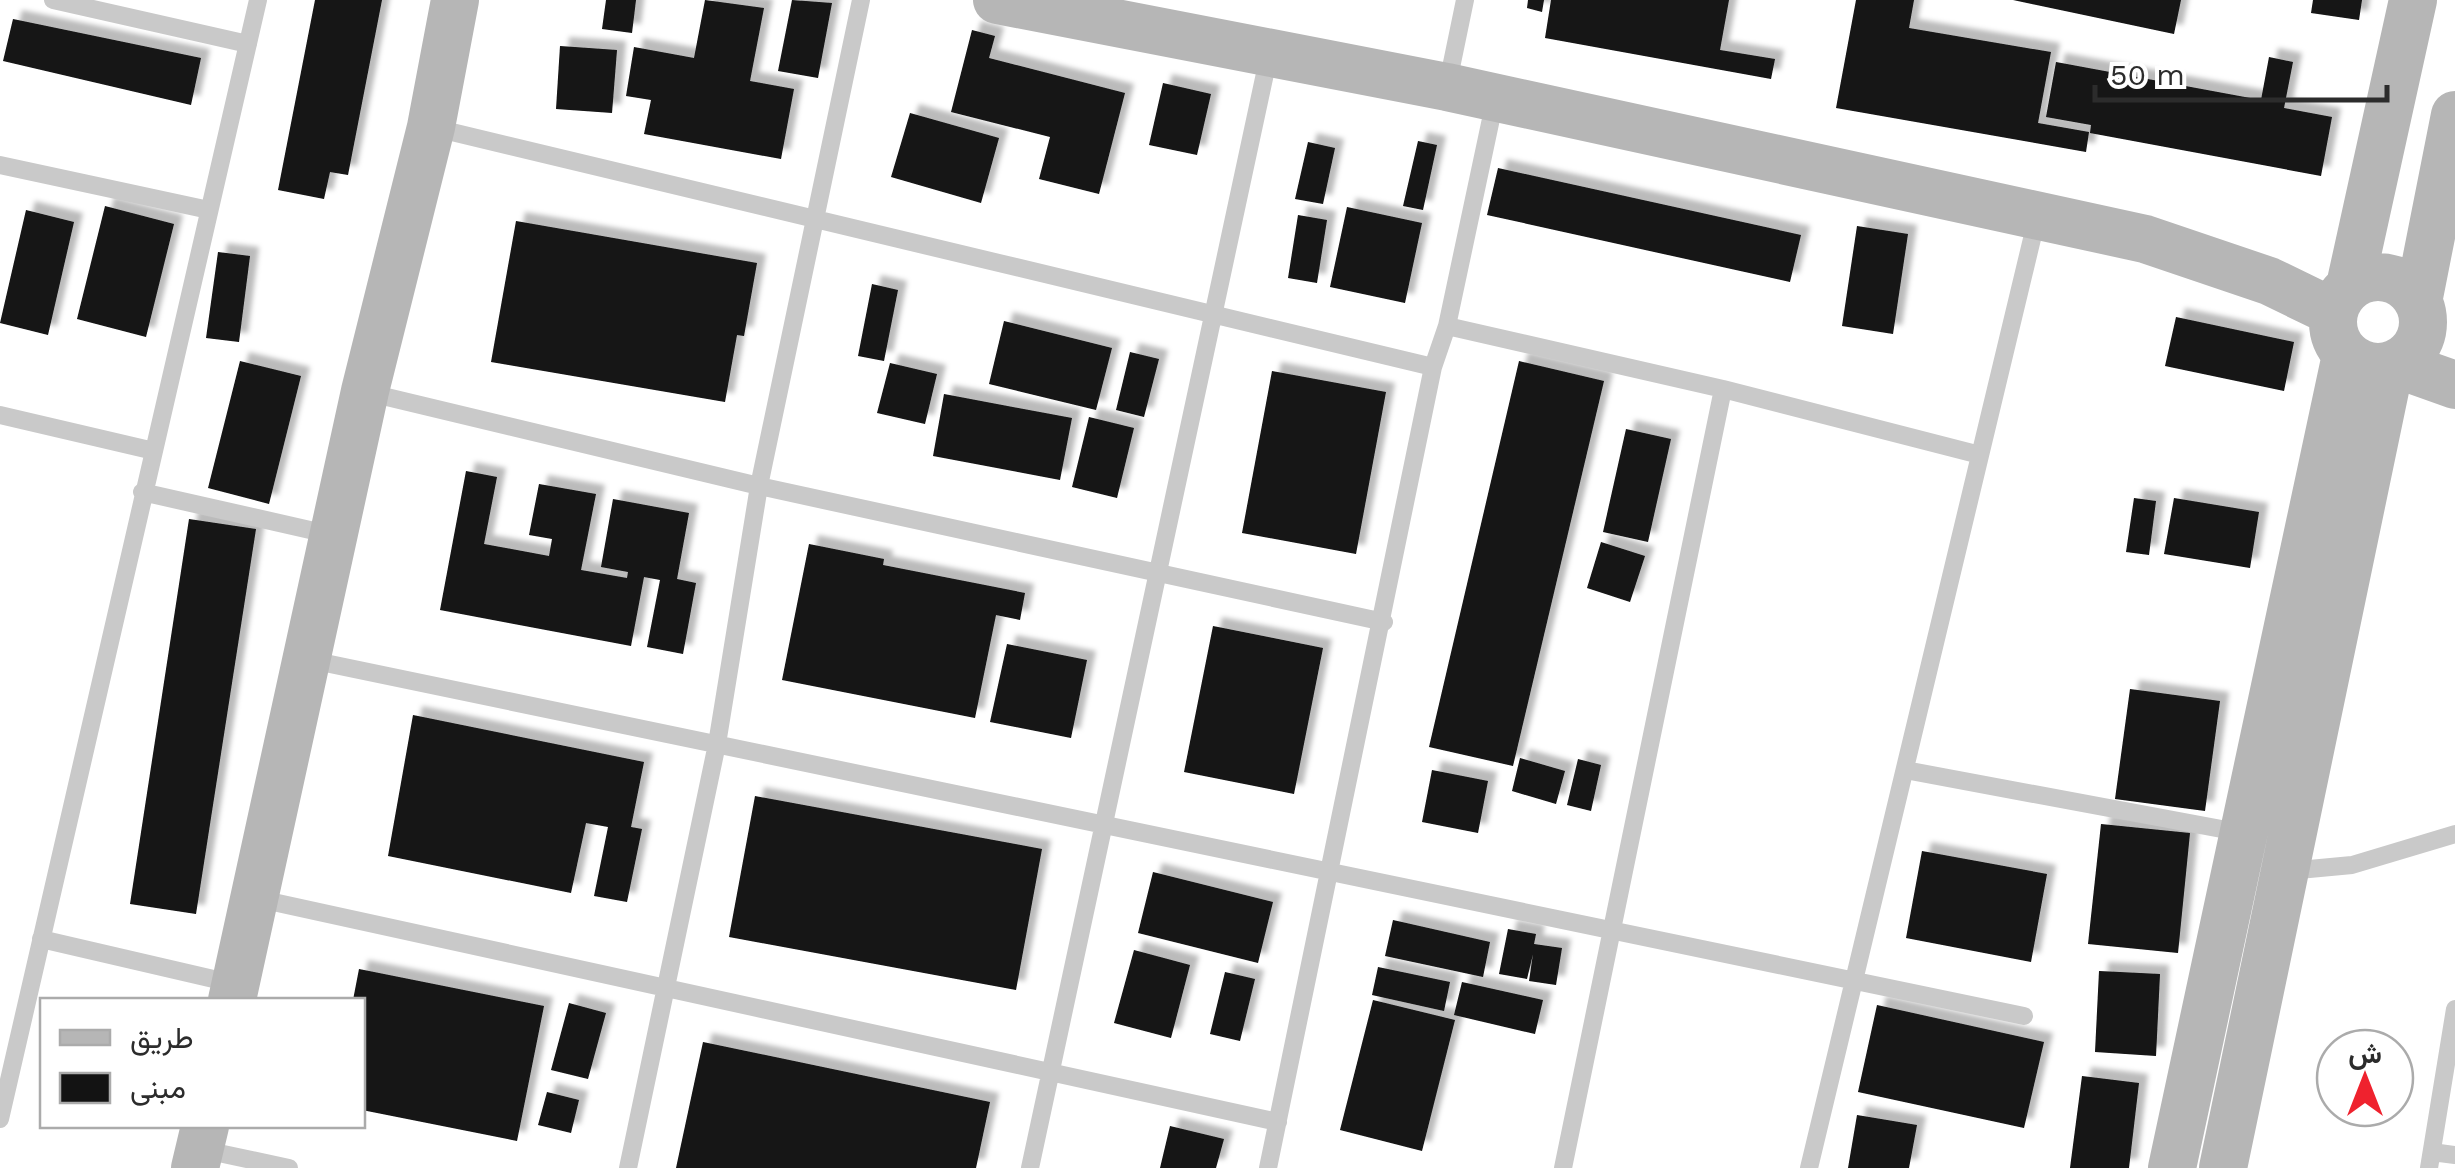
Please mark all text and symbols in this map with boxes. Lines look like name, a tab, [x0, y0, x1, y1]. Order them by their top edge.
scale bar	[2095, 40, 2388, 102]
text: 50 m	[2110, 57, 2185, 92]
legend	[40, 998, 365, 1128]
text: طريق	[130, 1020, 194, 1056]
north arrow	[2315, 1028, 2415, 1128]
text: ش	[2348, 1037, 2382, 1070]
text: مبنى	[130, 1070, 186, 1106]

